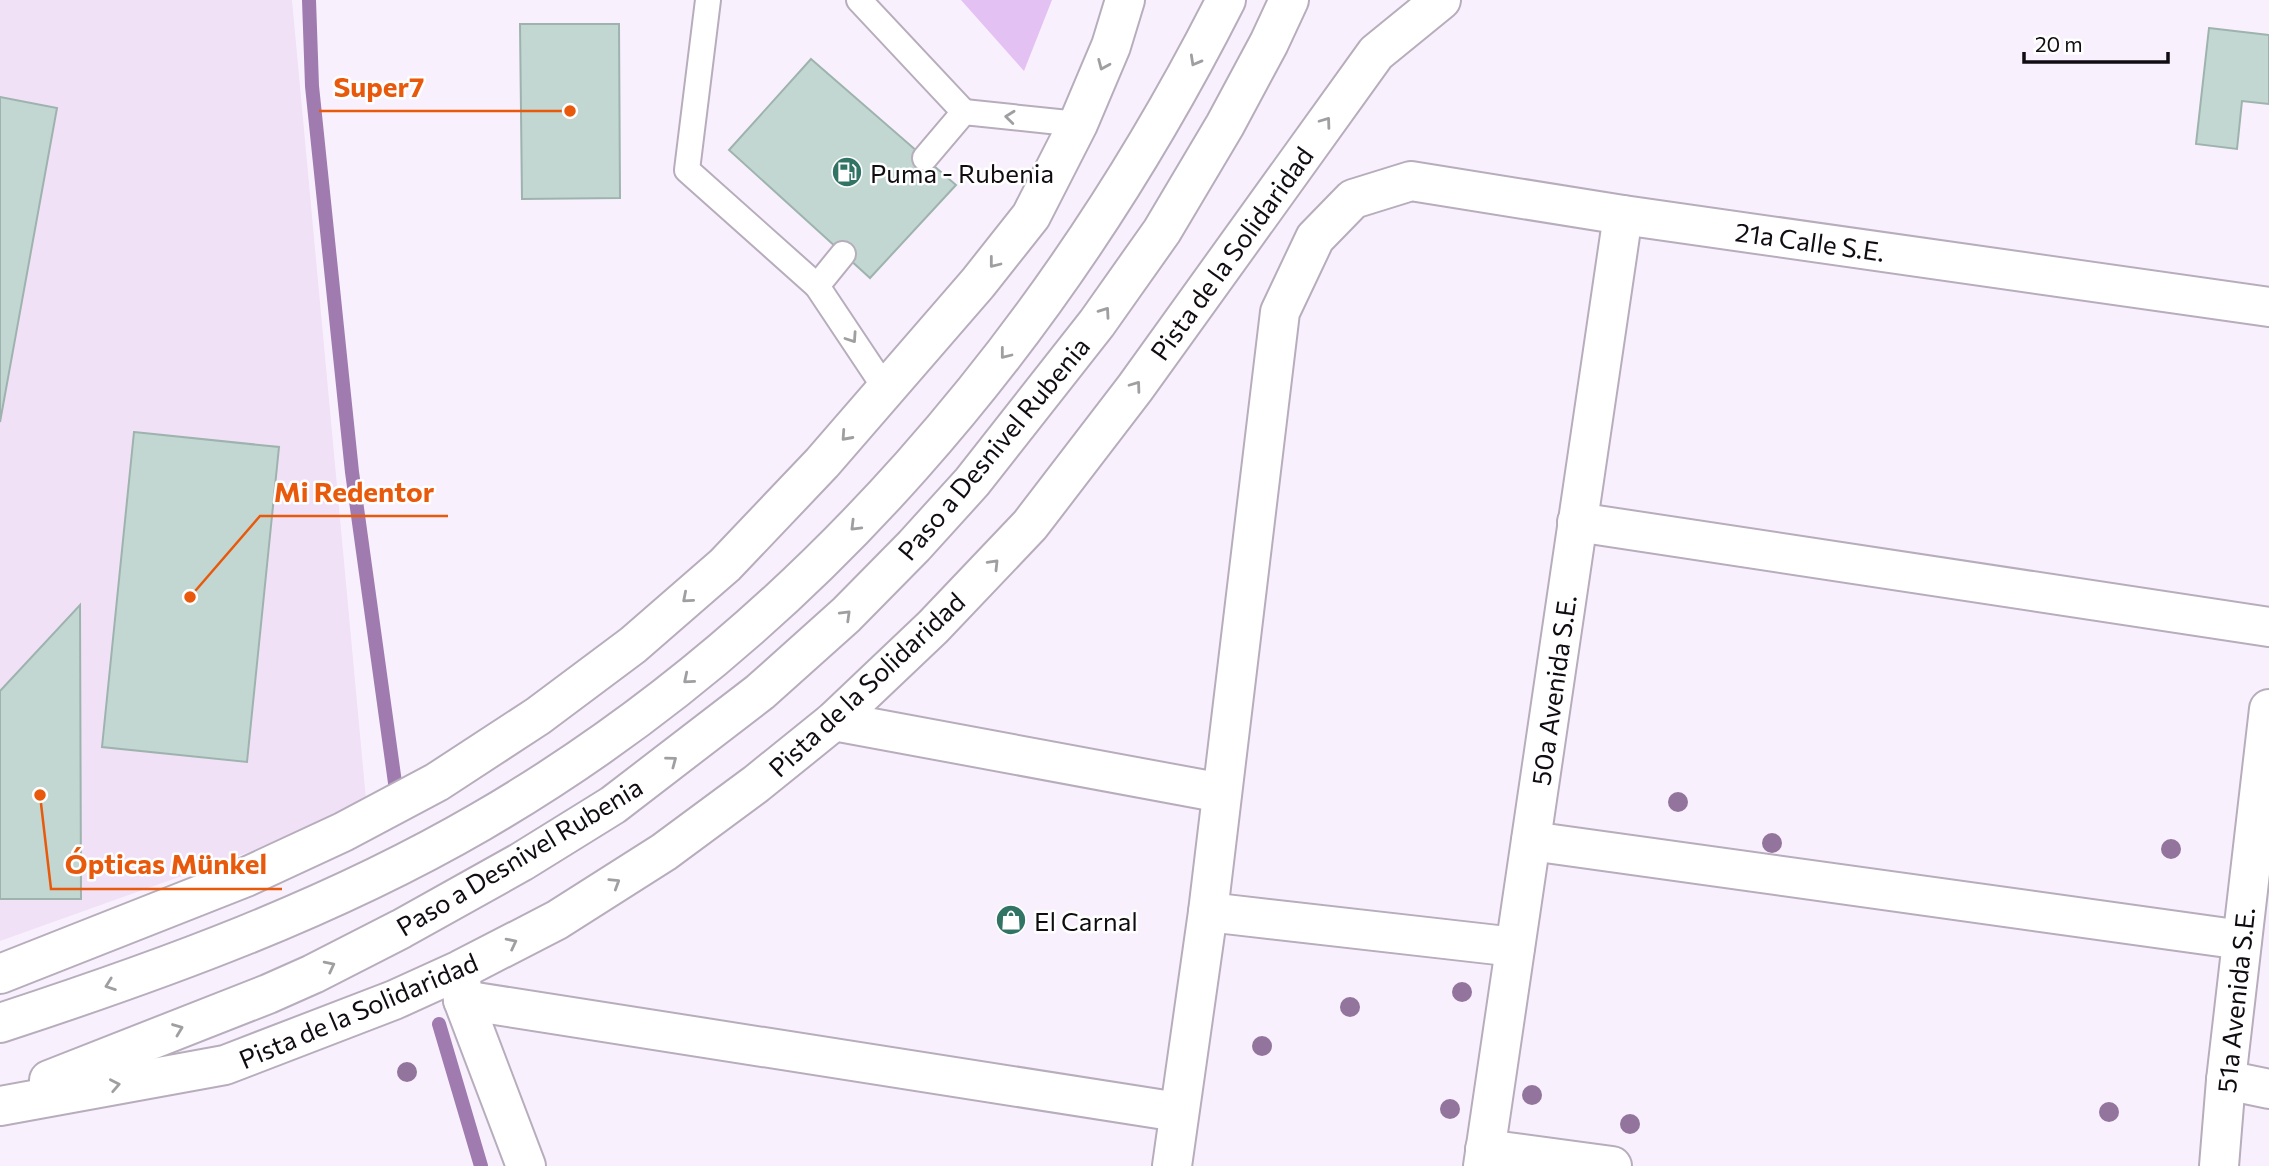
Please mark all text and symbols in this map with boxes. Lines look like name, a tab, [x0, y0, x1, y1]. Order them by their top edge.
scale bar	[2024, 21, 2168, 65]
text: 20 m	[2035, 31, 2083, 56]
one-way arrow	[1190, 53, 1203, 66]
one-way arrow	[1097, 57, 1111, 70]
callout: Super7	[319, 62, 438, 111]
text: Super7	[333, 69, 425, 103]
one-way arrow	[1004, 109, 1016, 124]
one-way arrow	[1318, 117, 1330, 130]
street label: Pista de la Solidaridad	[1143, 140, 1319, 366]
fuel station icon: Puma - Rubenia	[830, 155, 864, 189]
place label: Puma - Rubenia	[870, 157, 1054, 188]
street label: 21a Calle S.E.	[1733, 215, 1887, 267]
one-way arrow	[989, 255, 1002, 268]
one-way arrow	[1097, 307, 1109, 320]
street label: Paso a Desnivel Rubenia	[891, 330, 1095, 566]
one-way arrow	[844, 331, 857, 344]
one-way arrow	[1000, 346, 1013, 359]
one-way arrow	[1128, 381, 1140, 394]
one-way arrow	[842, 428, 855, 441]
callout: Mi Redentor	[260, 467, 448, 516]
text: Mi Redentor	[274, 474, 435, 508]
one-way arrow	[851, 517, 864, 530]
one-way arrow	[985, 559, 998, 572]
street label: Pista de la Solidaridad	[762, 585, 970, 783]
one-way arrow	[682, 590, 695, 602]
street label: 50a Avenida S.E.	[1524, 593, 1582, 787]
one-way arrow	[837, 610, 850, 623]
one-way arrow	[683, 671, 696, 683]
one-way arrow	[664, 757, 676, 769]
street label: Paso a Desnivel Rubenia	[390, 770, 648, 942]
callout: Ópticas Münkel	[51, 840, 282, 889]
text: Ópticas Münkel	[65, 846, 267, 880]
one-way arrow	[607, 879, 620, 892]
shop icon: El Carnal	[994, 903, 1028, 937]
place label: El Carnal	[1034, 905, 1138, 936]
street label: 51a Avenida S.E.	[2210, 906, 2260, 1094]
one-way arrow	[505, 938, 517, 951]
street label: Pista de la Solidaridad	[234, 946, 482, 1074]
one-way arrow	[323, 960, 335, 974]
one-way arrow	[105, 977, 117, 991]
one-way arrow	[171, 1024, 183, 1038]
one-way arrow	[109, 1078, 121, 1093]

